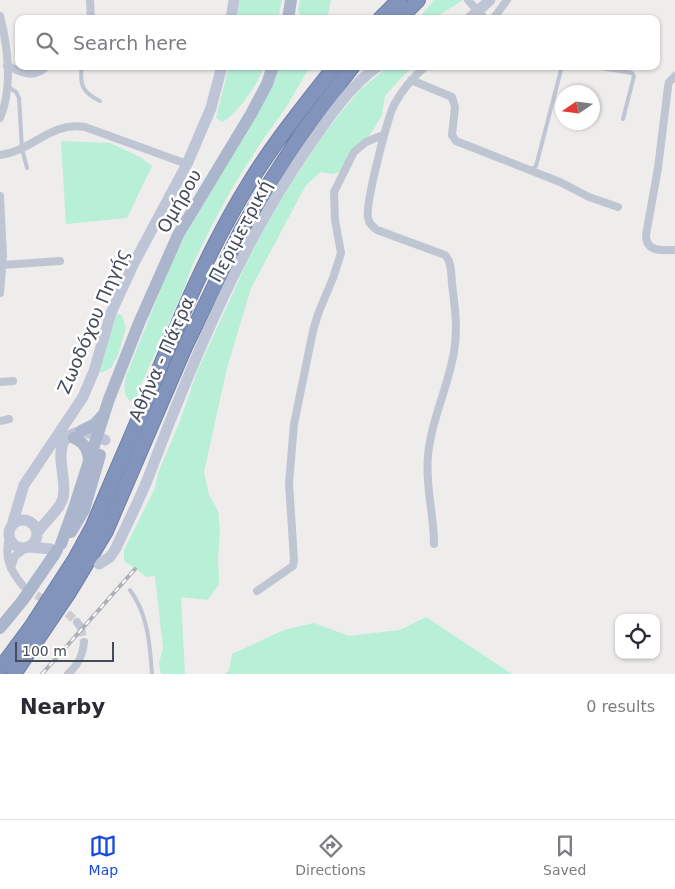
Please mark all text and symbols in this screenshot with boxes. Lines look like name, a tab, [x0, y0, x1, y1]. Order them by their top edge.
search box	[15, 15, 660, 70]
icon: search	[33, 29, 61, 57]
text: Search here	[73, 32, 187, 54]
north arrow	[555, 85, 600, 130]
street label: Ομήρου	[152, 165, 206, 237]
street label: Περιμετρική	[204, 176, 276, 286]
street label: Ζωοδόχου Πηγής	[53, 245, 133, 397]
street label: Αθήνα - Πάτρα	[124, 293, 198, 425]
map controls	[615, 614, 660, 659]
button: locate	[615, 614, 660, 659]
scale bar	[15, 639, 114, 662]
text: 100 m	[22, 643, 67, 659]
text: Nearby	[20, 695, 105, 719]
text: 0 results	[586, 697, 655, 716]
tab: Map	[89, 832, 118, 878]
tab: Directions	[295, 832, 366, 878]
tab: Saved	[543, 832, 586, 878]

